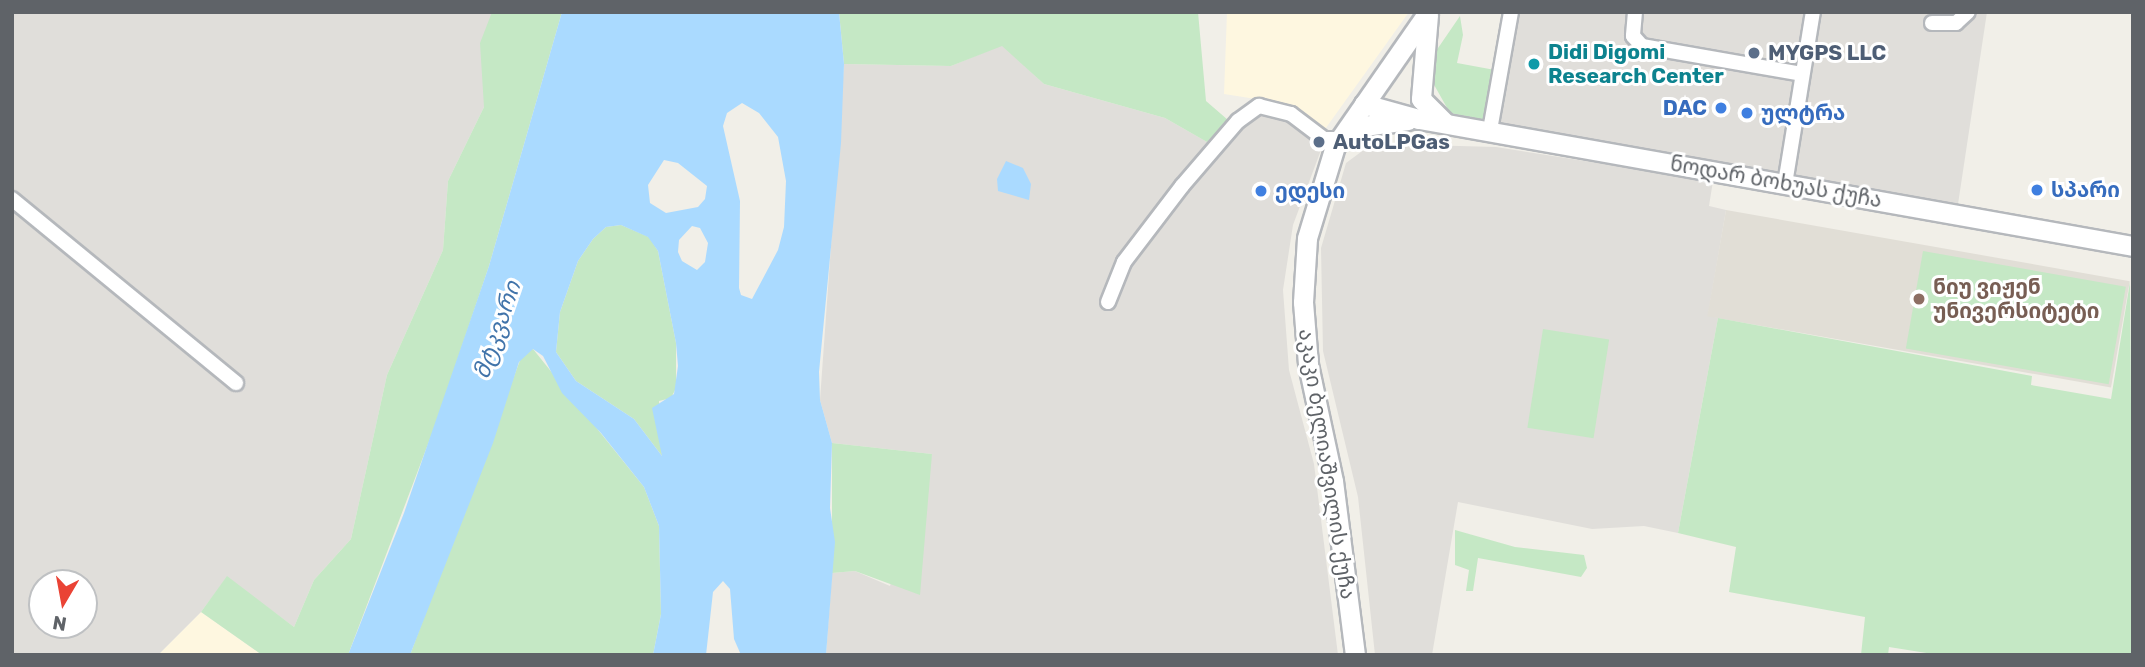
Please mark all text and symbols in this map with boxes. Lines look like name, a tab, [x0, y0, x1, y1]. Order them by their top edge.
place label: Didi Digomi Research Center	[1548, 39, 1724, 89]
place label: MYGPS LLC	[1768, 40, 1886, 66]
marker: MYGPS LLC	[1746, 45, 1762, 61]
marker: Didi Digomi Research Center	[1526, 56, 1542, 72]
place label: DAC	[1663, 95, 1707, 121]
marker: DAC	[1713, 100, 1729, 116]
place label: ულტრა	[1761, 100, 1845, 126]
marker: ულტრა	[1739, 105, 1755, 121]
place label: AutoLPGas	[1333, 129, 1450, 155]
marker: AutoLPGas	[1311, 134, 1327, 150]
street label: ნოდარ ბოხუას ქუჩა	[1668, 151, 1884, 213]
place label: სპარი	[2051, 177, 2120, 203]
place label: ედესი	[1275, 178, 1345, 204]
marker: სპარი	[2029, 182, 2045, 198]
marker: ედესი	[1253, 183, 1269, 199]
place label: ნიუ ვიჟენ უნივერსიტეტი	[1933, 274, 2100, 324]
water label: მტკვარი	[467, 278, 527, 382]
marker: ნიუ ვიჟენ უნივერსიტეტი	[1911, 291, 1927, 307]
street label: აკაკი ბელიაშვილის ქუჩა	[1293, 327, 1361, 601]
north arrow	[28, 569, 98, 639]
text: N	[51, 611, 68, 636]

